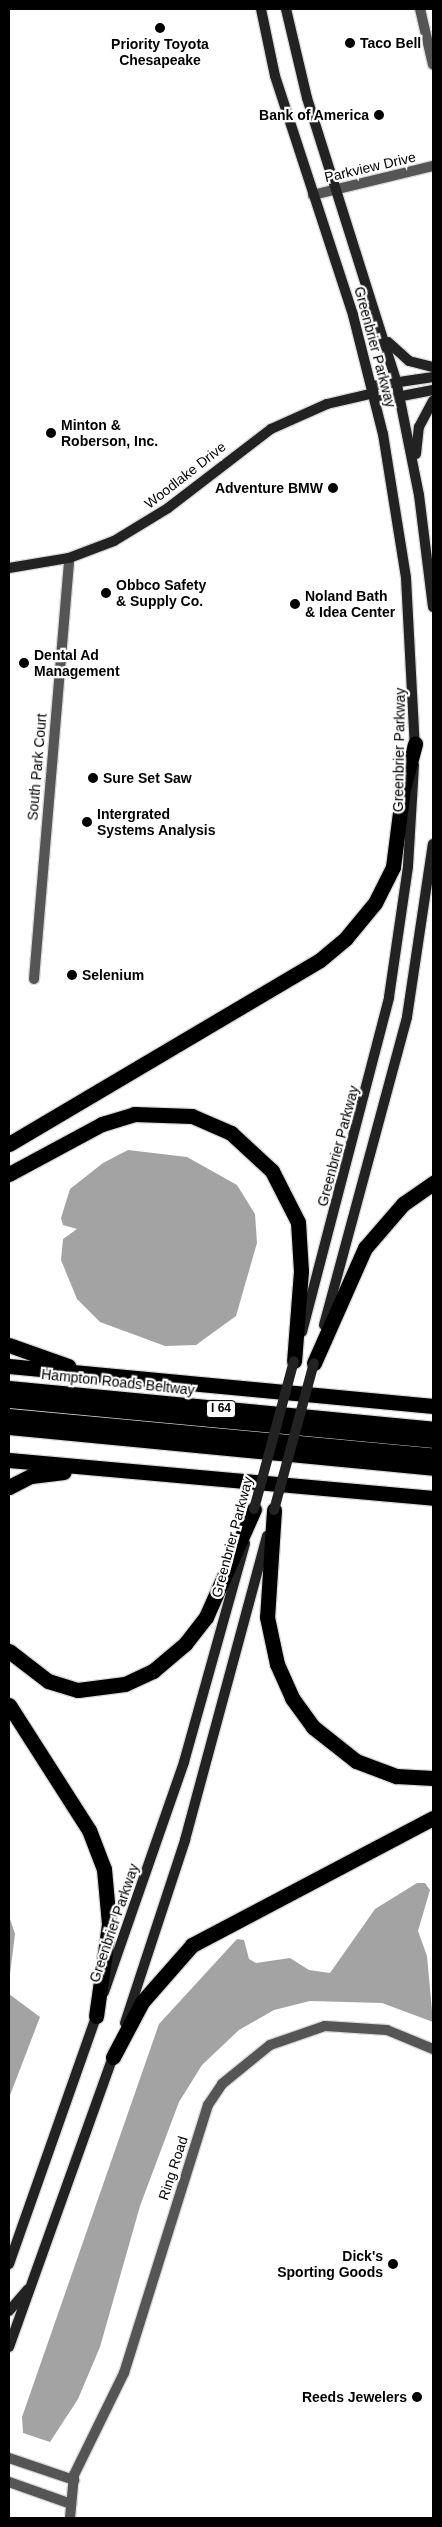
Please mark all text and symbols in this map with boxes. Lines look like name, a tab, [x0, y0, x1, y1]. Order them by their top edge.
marker: Priority Toyota Chesapeake	[154, 22, 166, 34]
place label: Taco Bell	[360, 35, 421, 51]
place label: Priority Toyota Chesapeake	[111, 36, 209, 68]
marker: Taco Bell	[344, 37, 356, 49]
place label: Bank of America	[259, 107, 369, 123]
marker: Bank of America	[373, 109, 385, 121]
street label: Parkview Drive	[323, 148, 417, 186]
street label: Greenbrier Parkway	[351, 285, 399, 409]
place label: Minton & Roberson, Inc.	[61, 417, 158, 450]
marker: Minton & Roberson, Inc.	[45, 427, 57, 439]
street label: Woodlake Drive	[141, 438, 229, 512]
place label: Adventure BMW	[215, 480, 323, 496]
marker: Adventure BMW	[327, 482, 339, 494]
place label: Obbco Safety & Supply Co.	[116, 577, 206, 610]
marker: Obbco Safety & Supply Co.	[100, 587, 112, 599]
place label: Noland Bath & Idea Center	[305, 588, 395, 620]
marker: Noland Bath & Idea Center	[289, 598, 301, 610]
place label: Dental Ad Management	[34, 647, 120, 680]
marker: Dental Ad Management	[18, 657, 30, 669]
street label: Greenbrier Parkway	[390, 688, 408, 812]
street label: South Park Court	[24, 713, 50, 821]
place label: Sure Set Saw	[103, 770, 192, 786]
marker: Sure Set Saw	[87, 772, 99, 784]
place label: Intergrated Systems Analysis	[97, 806, 216, 839]
marker: Intergrated Systems Analysis	[81, 816, 93, 828]
place label: Selenium	[82, 967, 144, 983]
marker: Selenium	[66, 969, 78, 981]
street label: Greenbrier Parkway	[314, 1084, 362, 1208]
street label: Hampton Roads Beltway	[41, 1366, 195, 1398]
road number: I 64	[205, 1400, 237, 1418]
street label: Greenbrier Parkway	[208, 1475, 256, 1599]
street label: Greenbrier Parkway	[86, 1861, 142, 1985]
street label: Ring Road	[155, 2134, 191, 2202]
place label: Dick's Sporting Goods	[277, 2248, 383, 2280]
marker: Dick's Sporting Goods	[387, 2258, 399, 2270]
place label: Reeds Jewelers	[302, 2389, 407, 2405]
marker: Reeds Jewelers	[411, 2391, 423, 2403]

